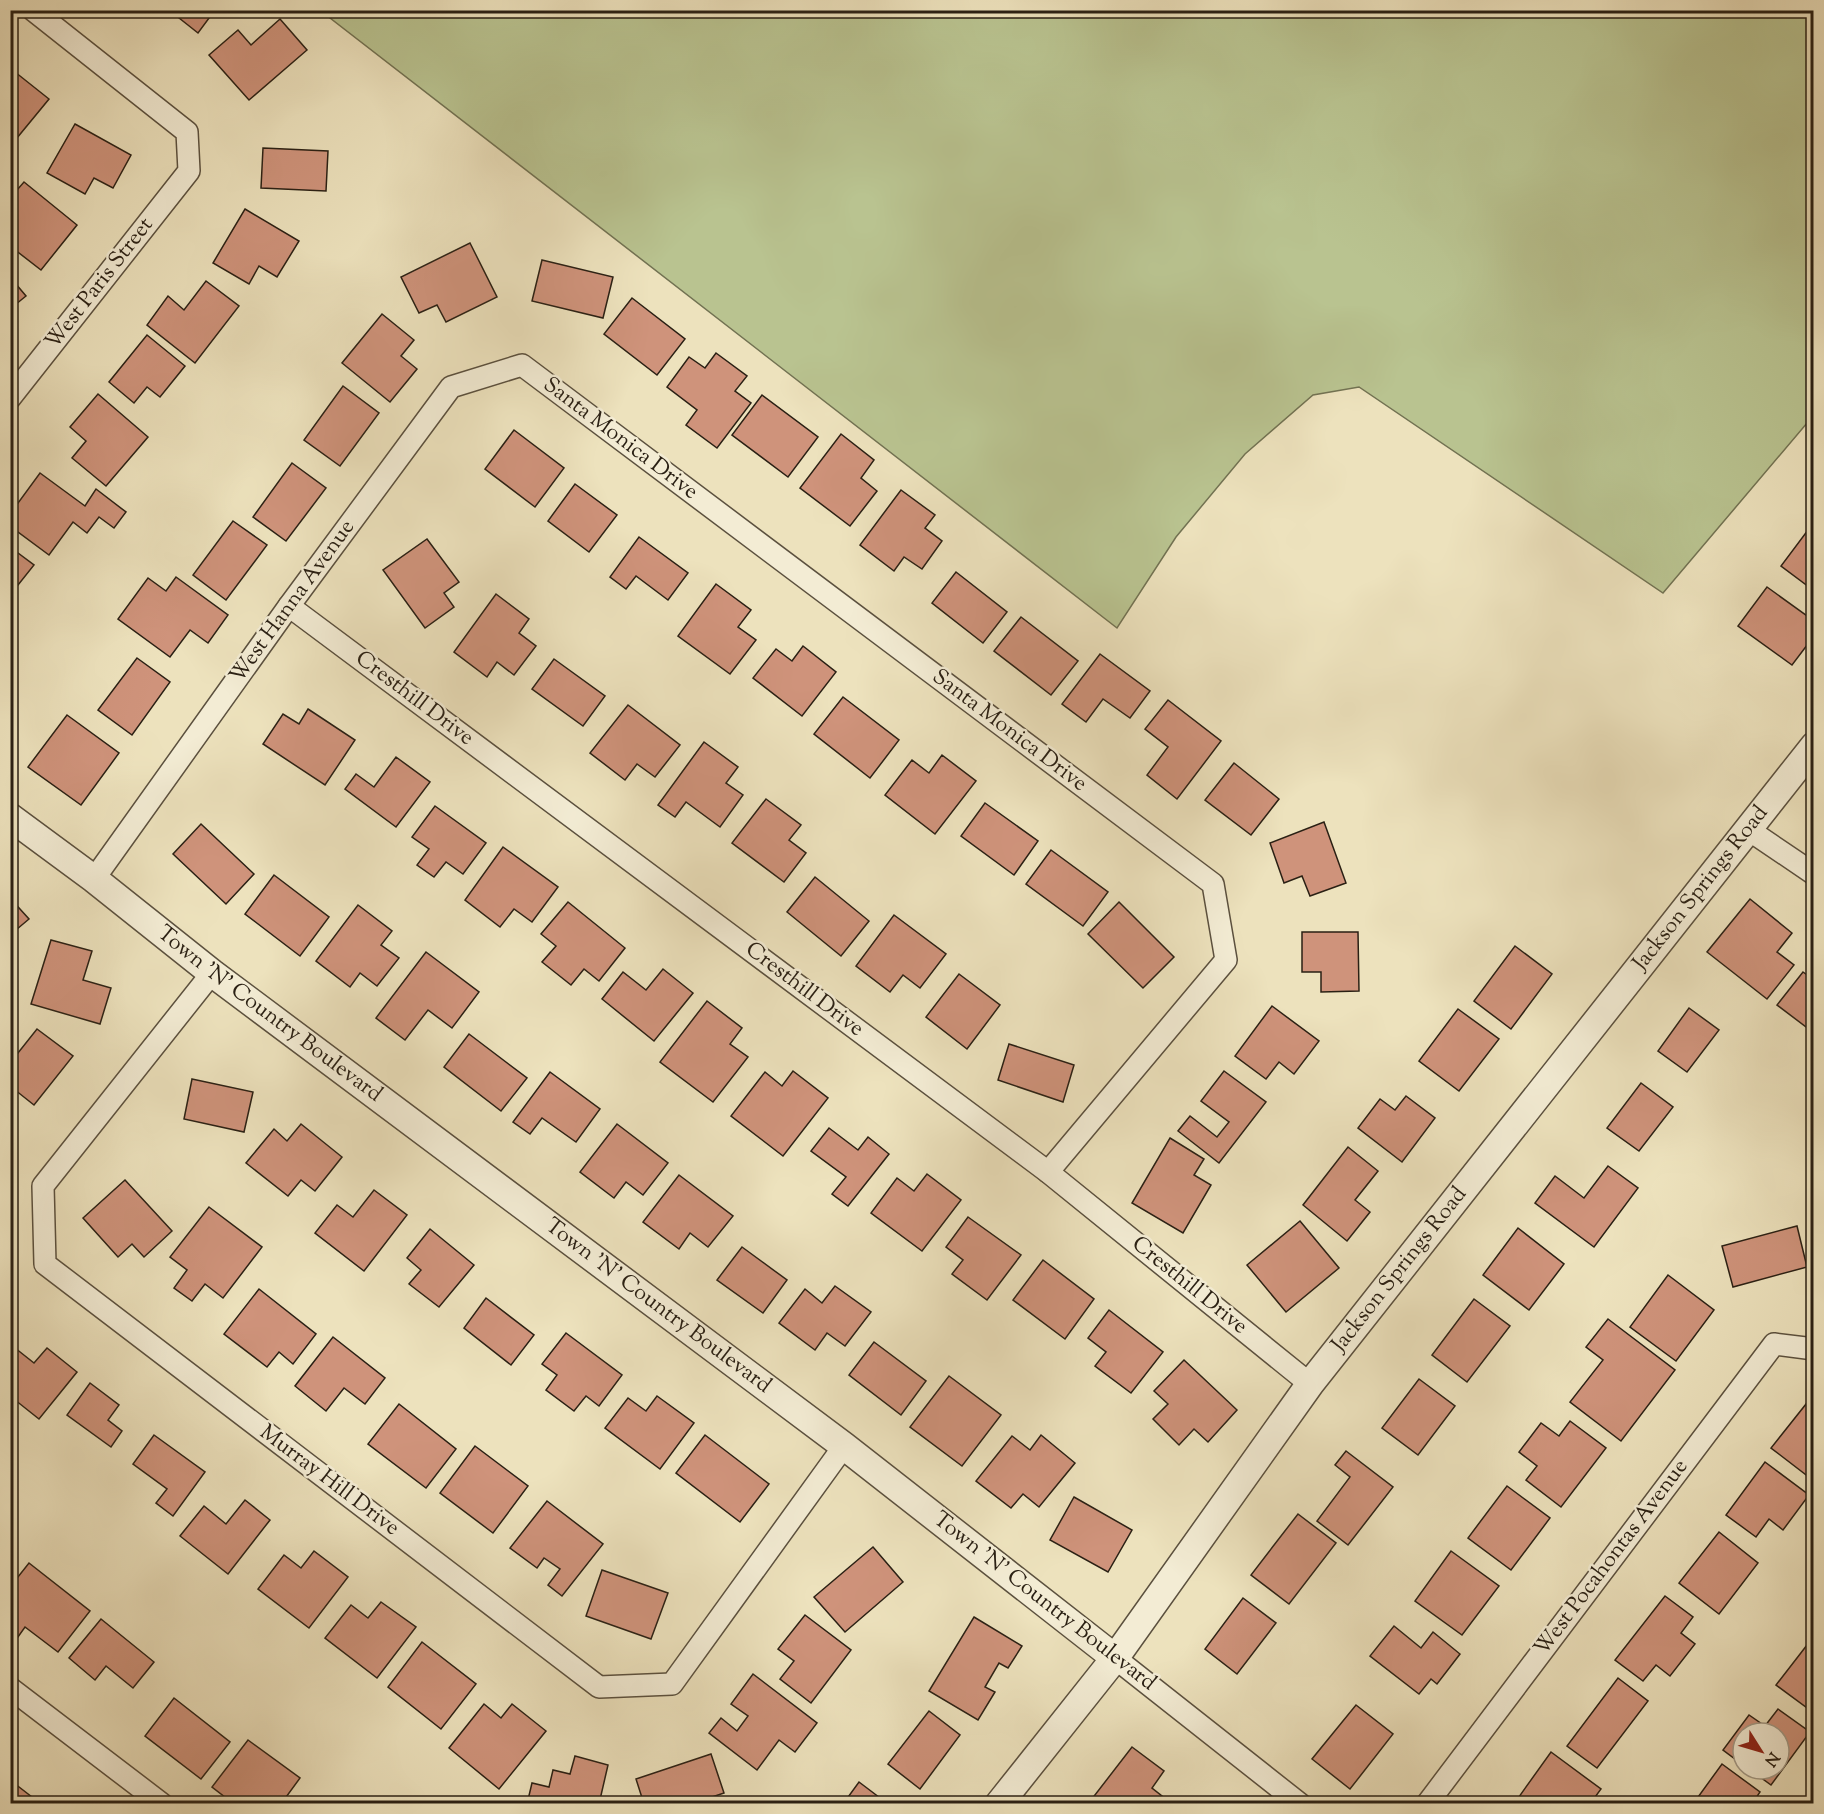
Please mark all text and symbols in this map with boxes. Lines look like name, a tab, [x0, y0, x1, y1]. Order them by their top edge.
street label: West Paris Street	[38, 211, 162, 357]
street label: Santa Monica Drive	[536, 370, 704, 508]
street label: West Hanna Avenue	[223, 514, 363, 690]
street label: Cresthill Drive	[348, 644, 480, 754]
street label: Santa Monica Drive	[925, 662, 1093, 800]
street label: Jackson Springs Road	[1625, 799, 1777, 979]
street label: Town 'N' Country Boulevard	[150, 919, 389, 1111]
street label: Cresthill Drive	[738, 935, 870, 1045]
street label: Jackson Springs Road	[1324, 1181, 1475, 1360]
street label: Town 'N' Country Boulevard	[538, 1211, 778, 1402]
street label: Cresthill Drive	[1124, 1229, 1254, 1343]
street label: Murray Hill Drive	[252, 1418, 406, 1544]
street label: West Pocahontas Avenue	[1527, 1453, 1697, 1663]
street label: Town 'N' Country Boulevard	[926, 1505, 1162, 1699]
north arrow	[1731, 1721, 1791, 1781]
text: N	[1758, 1746, 1784, 1771]

